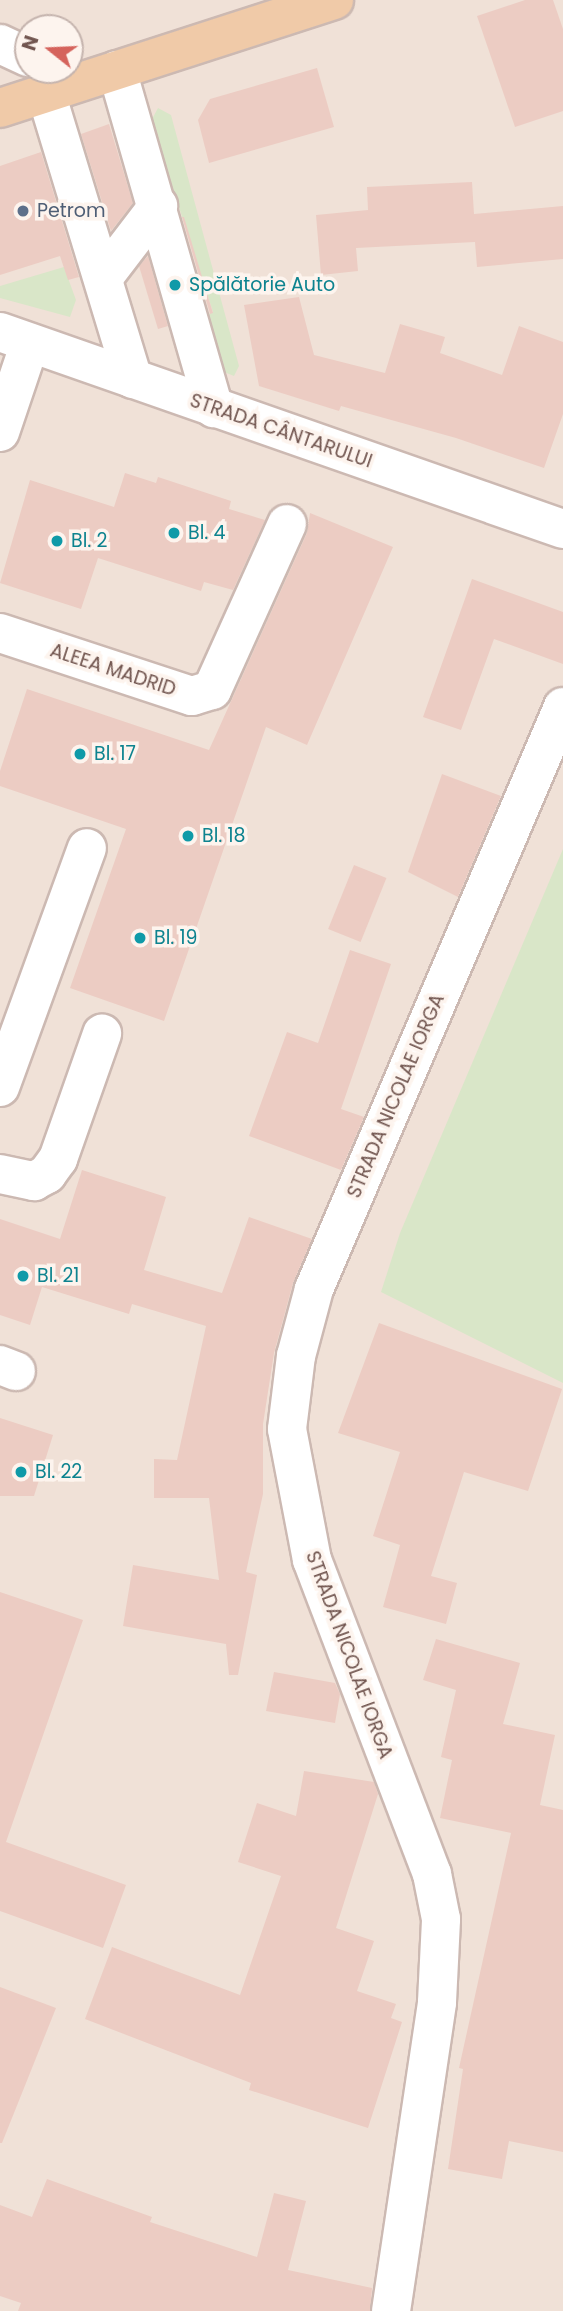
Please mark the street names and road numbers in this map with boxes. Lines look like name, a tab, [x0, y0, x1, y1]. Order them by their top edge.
street label: STRADA CÂNTARULUI	[187, 389, 375, 473]
street label: ALEEA MADRID	[47, 639, 179, 701]
street label: STRADA NICOLAE IORGA	[343, 991, 449, 1201]
street label: STRADA NICOLAE IORGA	[301, 1548, 397, 1762]

